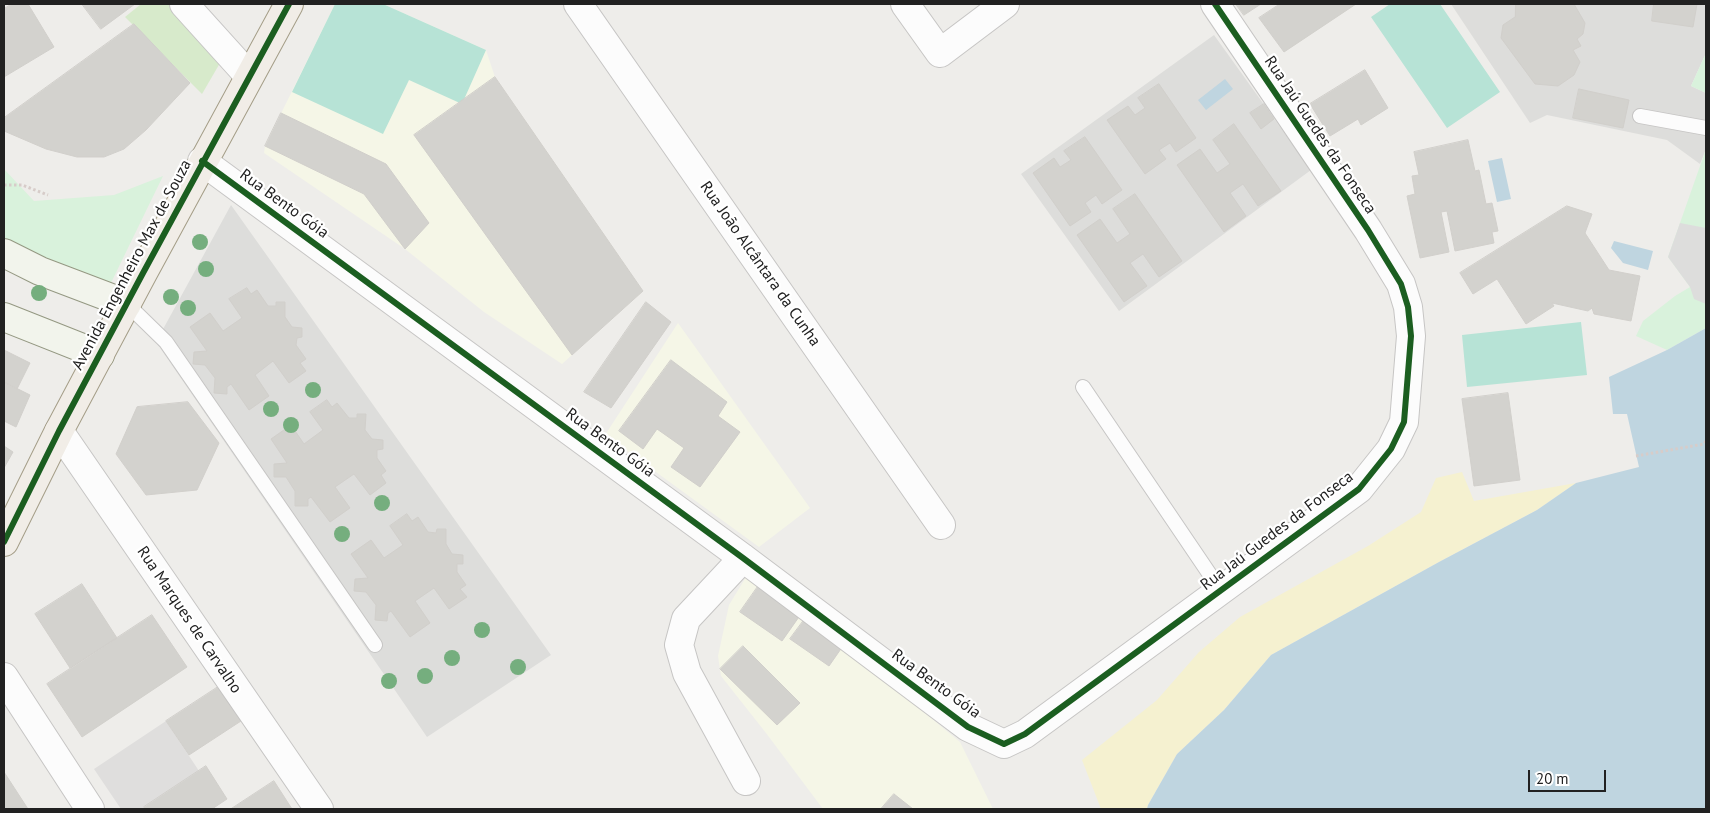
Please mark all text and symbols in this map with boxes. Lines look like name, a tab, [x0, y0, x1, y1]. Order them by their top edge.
street label: Rua Jaú Guedes da Fonseca	[1260, 52, 1380, 218]
street label: Avenida Engenheiro Max de Souza	[68, 157, 196, 373]
street label: Rua Bento Góia	[236, 165, 332, 243]
street label: Rua João Alcântara da Cunha	[696, 178, 824, 350]
street label: Rua Bento Góia	[562, 404, 658, 482]
street label: Rua Jaú Guedes da Fonseca	[1197, 467, 1357, 595]
street label: Rua Marques de Carvalho	[133, 543, 245, 697]
street label: Rua Bento Góia	[888, 645, 984, 723]
scale bar	[1530, 760, 1608, 792]
text: 20 m	[1536, 769, 1569, 788]

